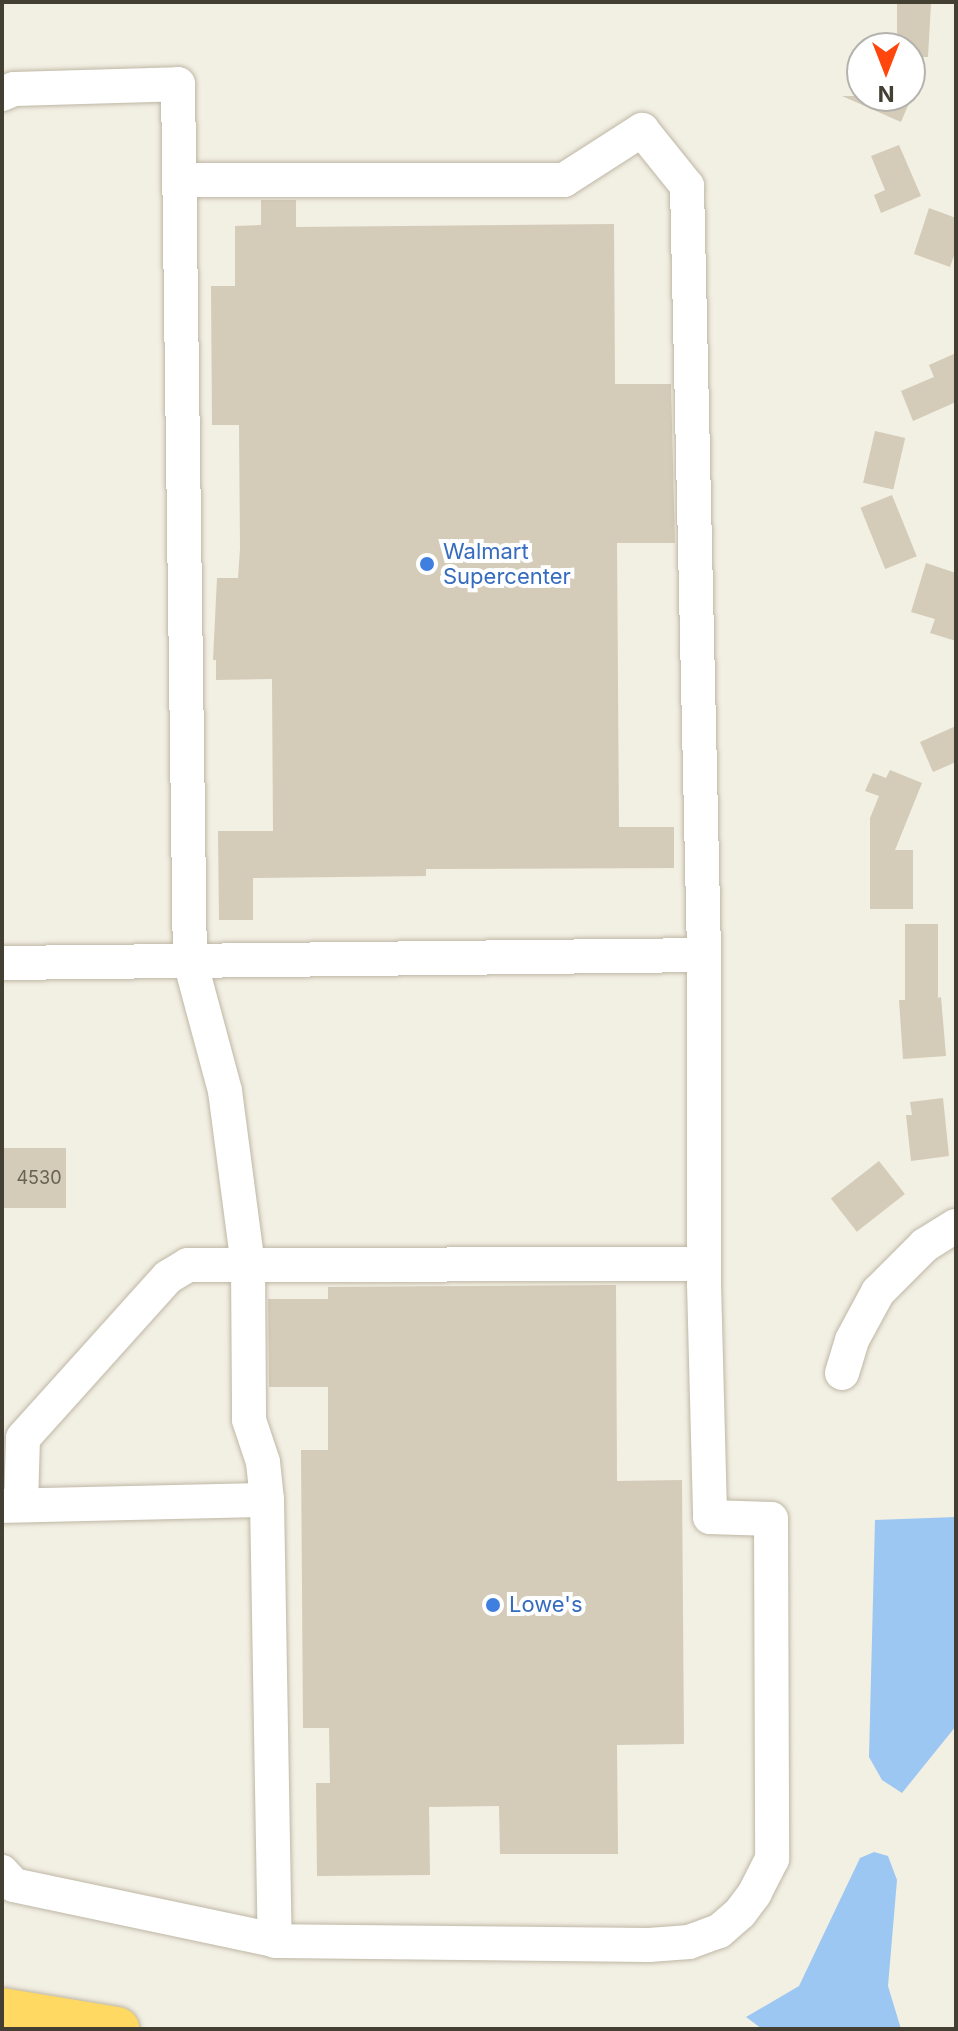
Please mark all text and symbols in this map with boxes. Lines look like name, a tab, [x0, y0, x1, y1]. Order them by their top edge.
north arrow	[846, 32, 926, 112]
text: N	[878, 81, 894, 107]
place label: Walmart Supercenter	[443, 538, 571, 590]
marker: Walmart Supercenter	[418, 555, 436, 573]
house number: 4530	[16, 1167, 62, 1189]
place label: Lowe's	[509, 1592, 583, 1618]
marker: Lowe's	[484, 1596, 502, 1614]

